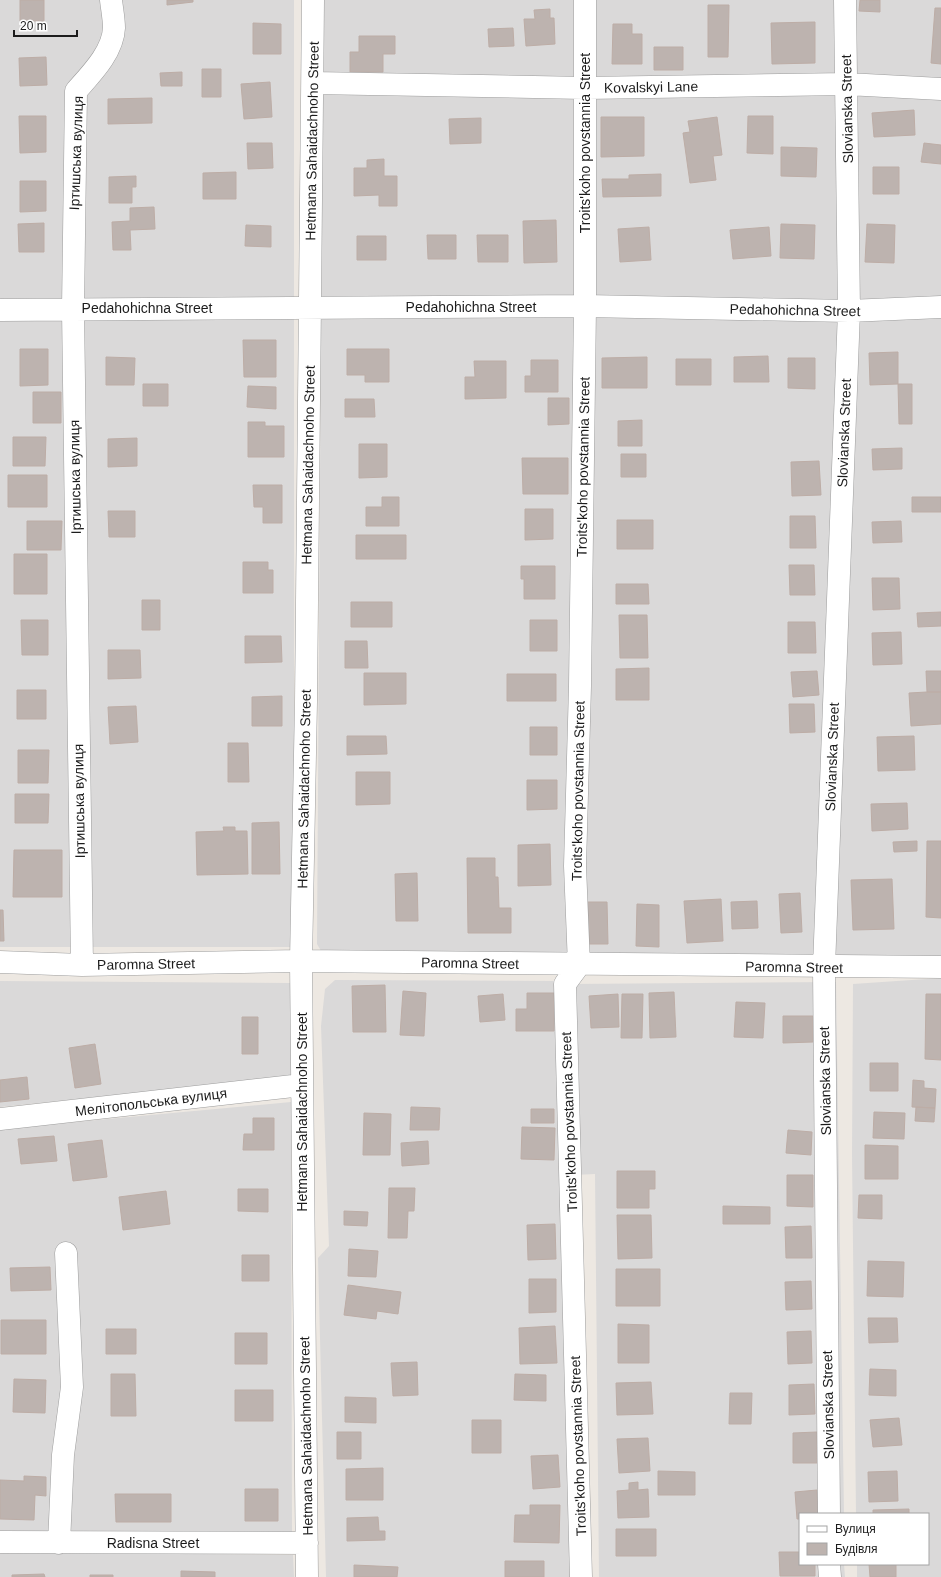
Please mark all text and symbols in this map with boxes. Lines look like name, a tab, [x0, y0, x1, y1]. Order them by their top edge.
scale bar	[14, 12, 77, 38]
text: 20 m	[20, 19, 47, 33]
street label: Hetmana Sahaidachnoho Street	[302, 41, 322, 241]
street label: Troits'koho povstannia Street	[577, 53, 593, 233]
street label: Slovianska Street	[838, 54, 856, 164]
street label: Kovalskyi Lane	[604, 78, 698, 96]
street label: Іртишська вулиця	[66, 95, 86, 211]
street label: Pedahohichna Street	[406, 299, 536, 315]
street label: Pedahohichna Street	[82, 300, 212, 316]
street label: Pedahohichna Street	[729, 301, 861, 319]
street label: Hetmana Sahaidachnoho Street	[298, 365, 318, 565]
street label: Troits'koho povstannia Street	[573, 377, 593, 557]
street label: Slovianska Street	[834, 378, 854, 488]
street label: Іртишська вулиця	[66, 420, 84, 534]
street label: Hetmana Sahaidachnoho Street	[294, 689, 314, 889]
street label: Troits'koho povstannia Street	[568, 701, 588, 881]
street label: Slovianska Street	[822, 702, 842, 812]
street label: Іртишська вулиця	[70, 744, 88, 858]
street label: Paromna Street	[421, 954, 519, 972]
street label: Paromna Street	[97, 955, 195, 973]
street label: Paromna Street	[745, 958, 843, 976]
street label: Hetmana Sahaidachnoho Street	[294, 1012, 310, 1212]
street label: Slovianska Street	[816, 1026, 834, 1136]
street label: Troits'koho povstannia Street	[558, 1031, 580, 1212]
street label: Мелітопольська вулиця	[74, 1085, 228, 1119]
street label: Hetmana Sahaidachnoho Street	[296, 1336, 316, 1536]
street label: Slovianska Street	[819, 1350, 837, 1460]
street label: Troits'koho povstannia Street	[567, 1355, 589, 1536]
legend	[799, 1513, 929, 1565]
text: Вулиця	[835, 1522, 876, 1536]
street label: Radisna Street	[107, 1535, 199, 1551]
text: Будівля	[835, 1542, 877, 1556]

